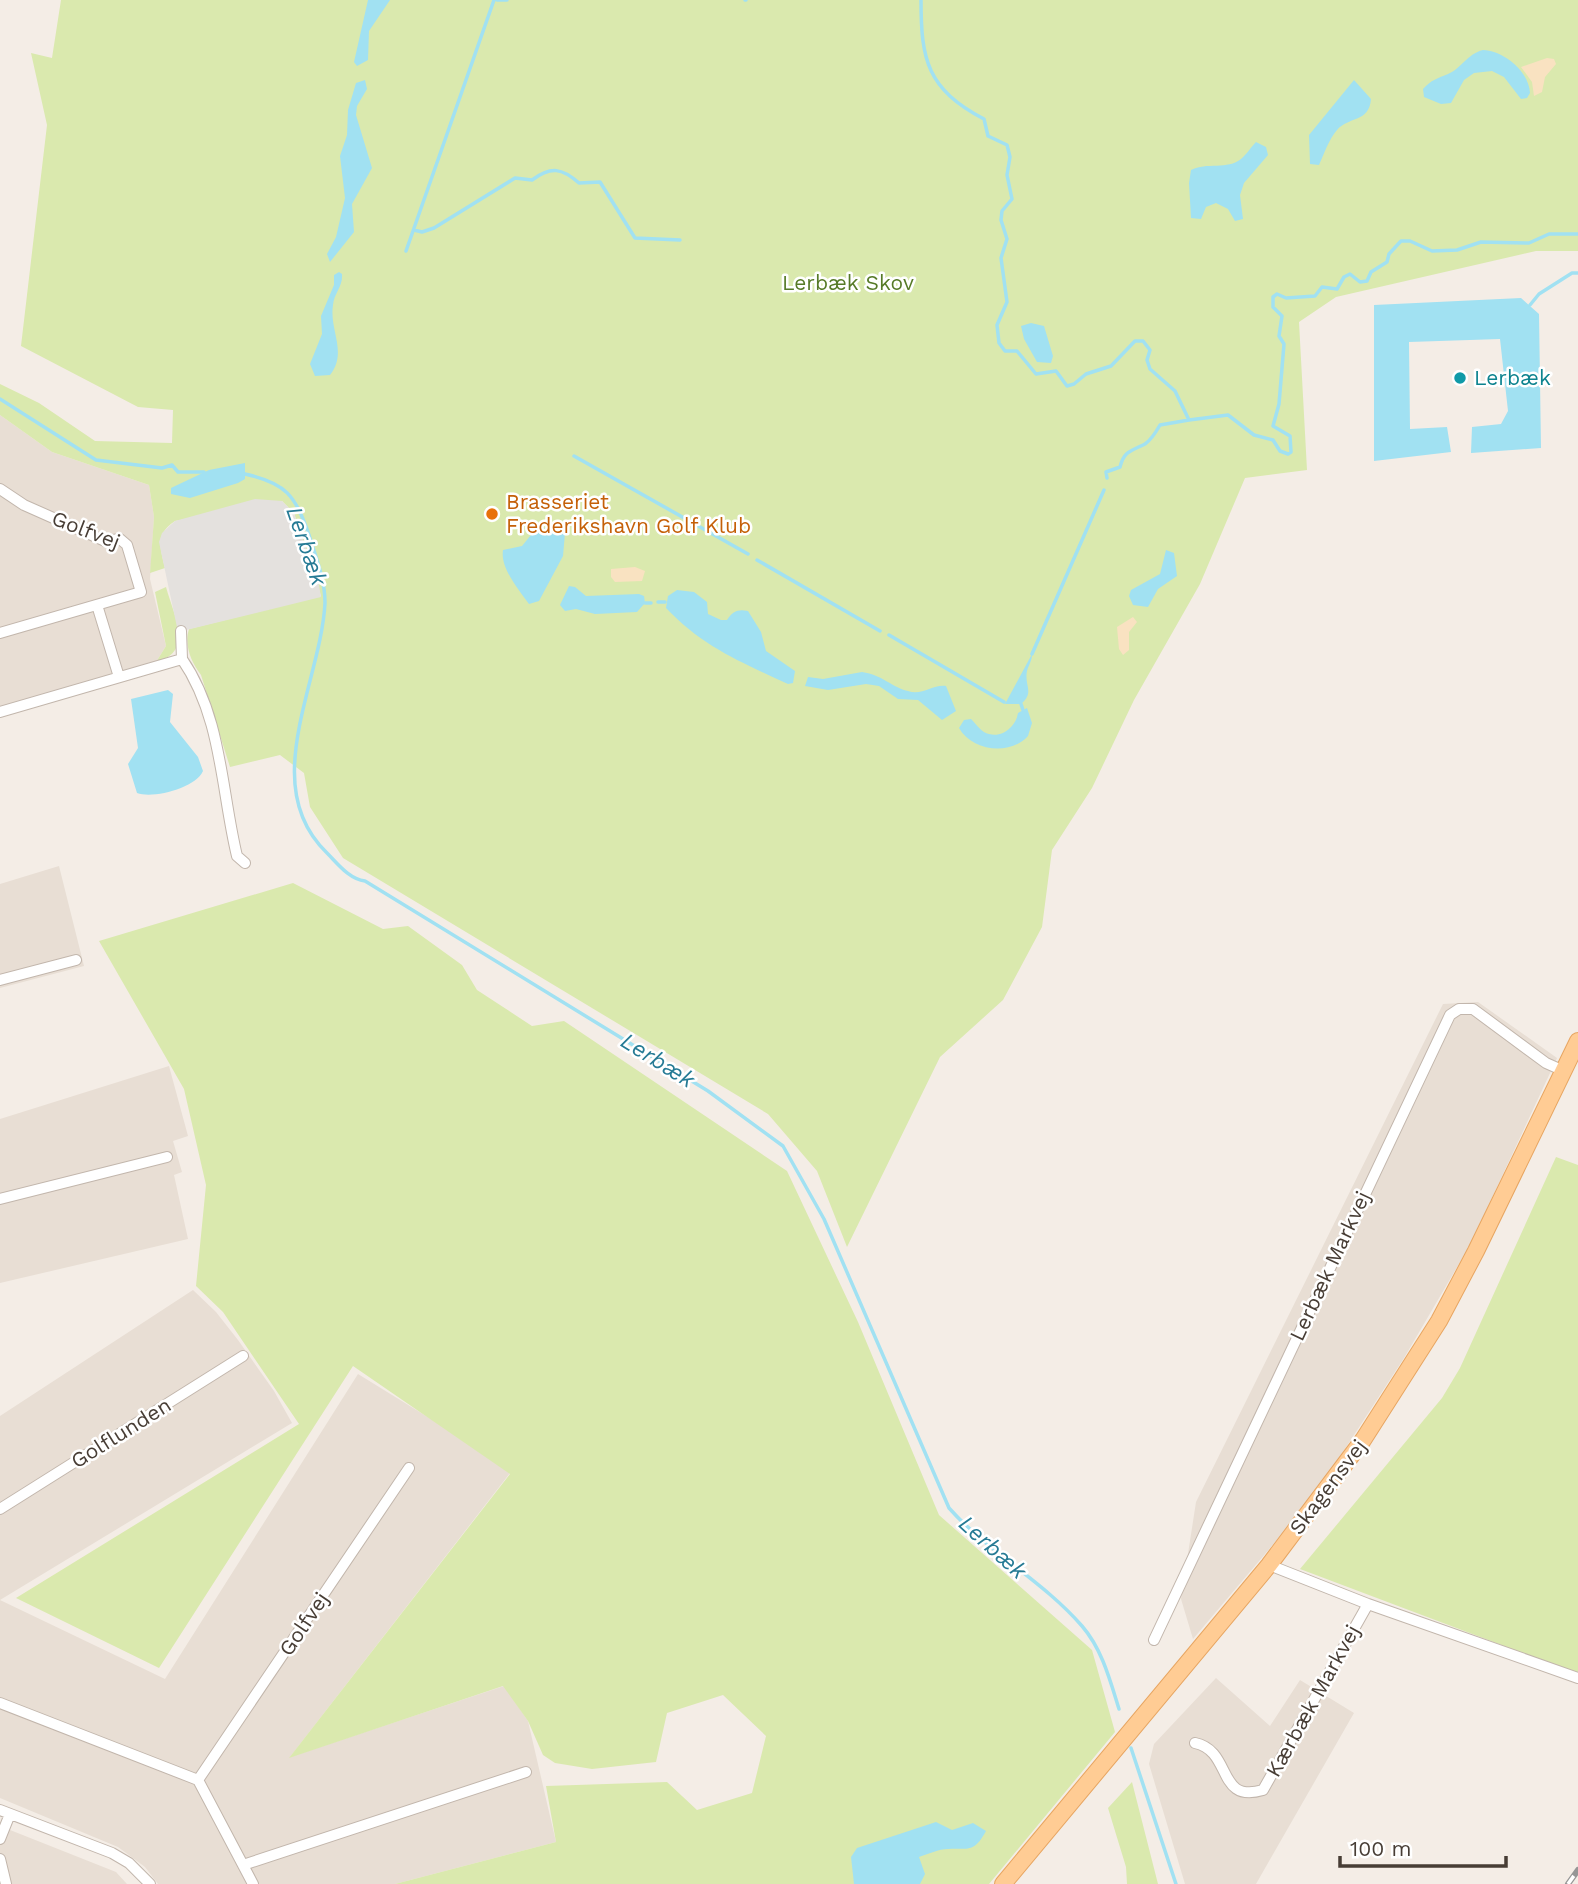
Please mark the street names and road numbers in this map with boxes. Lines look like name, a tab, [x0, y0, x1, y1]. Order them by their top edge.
street label: Golfvej	[49, 505, 124, 554]
street label: Lerbæk Markvej	[1284, 1187, 1375, 1345]
street label: Golflunden	[66, 1392, 175, 1473]
street label: Skagensvej	[1284, 1434, 1372, 1539]
street label: Golfvej	[273, 1587, 334, 1660]
street label: Kærbæk Markvej	[1260, 1620, 1365, 1781]

